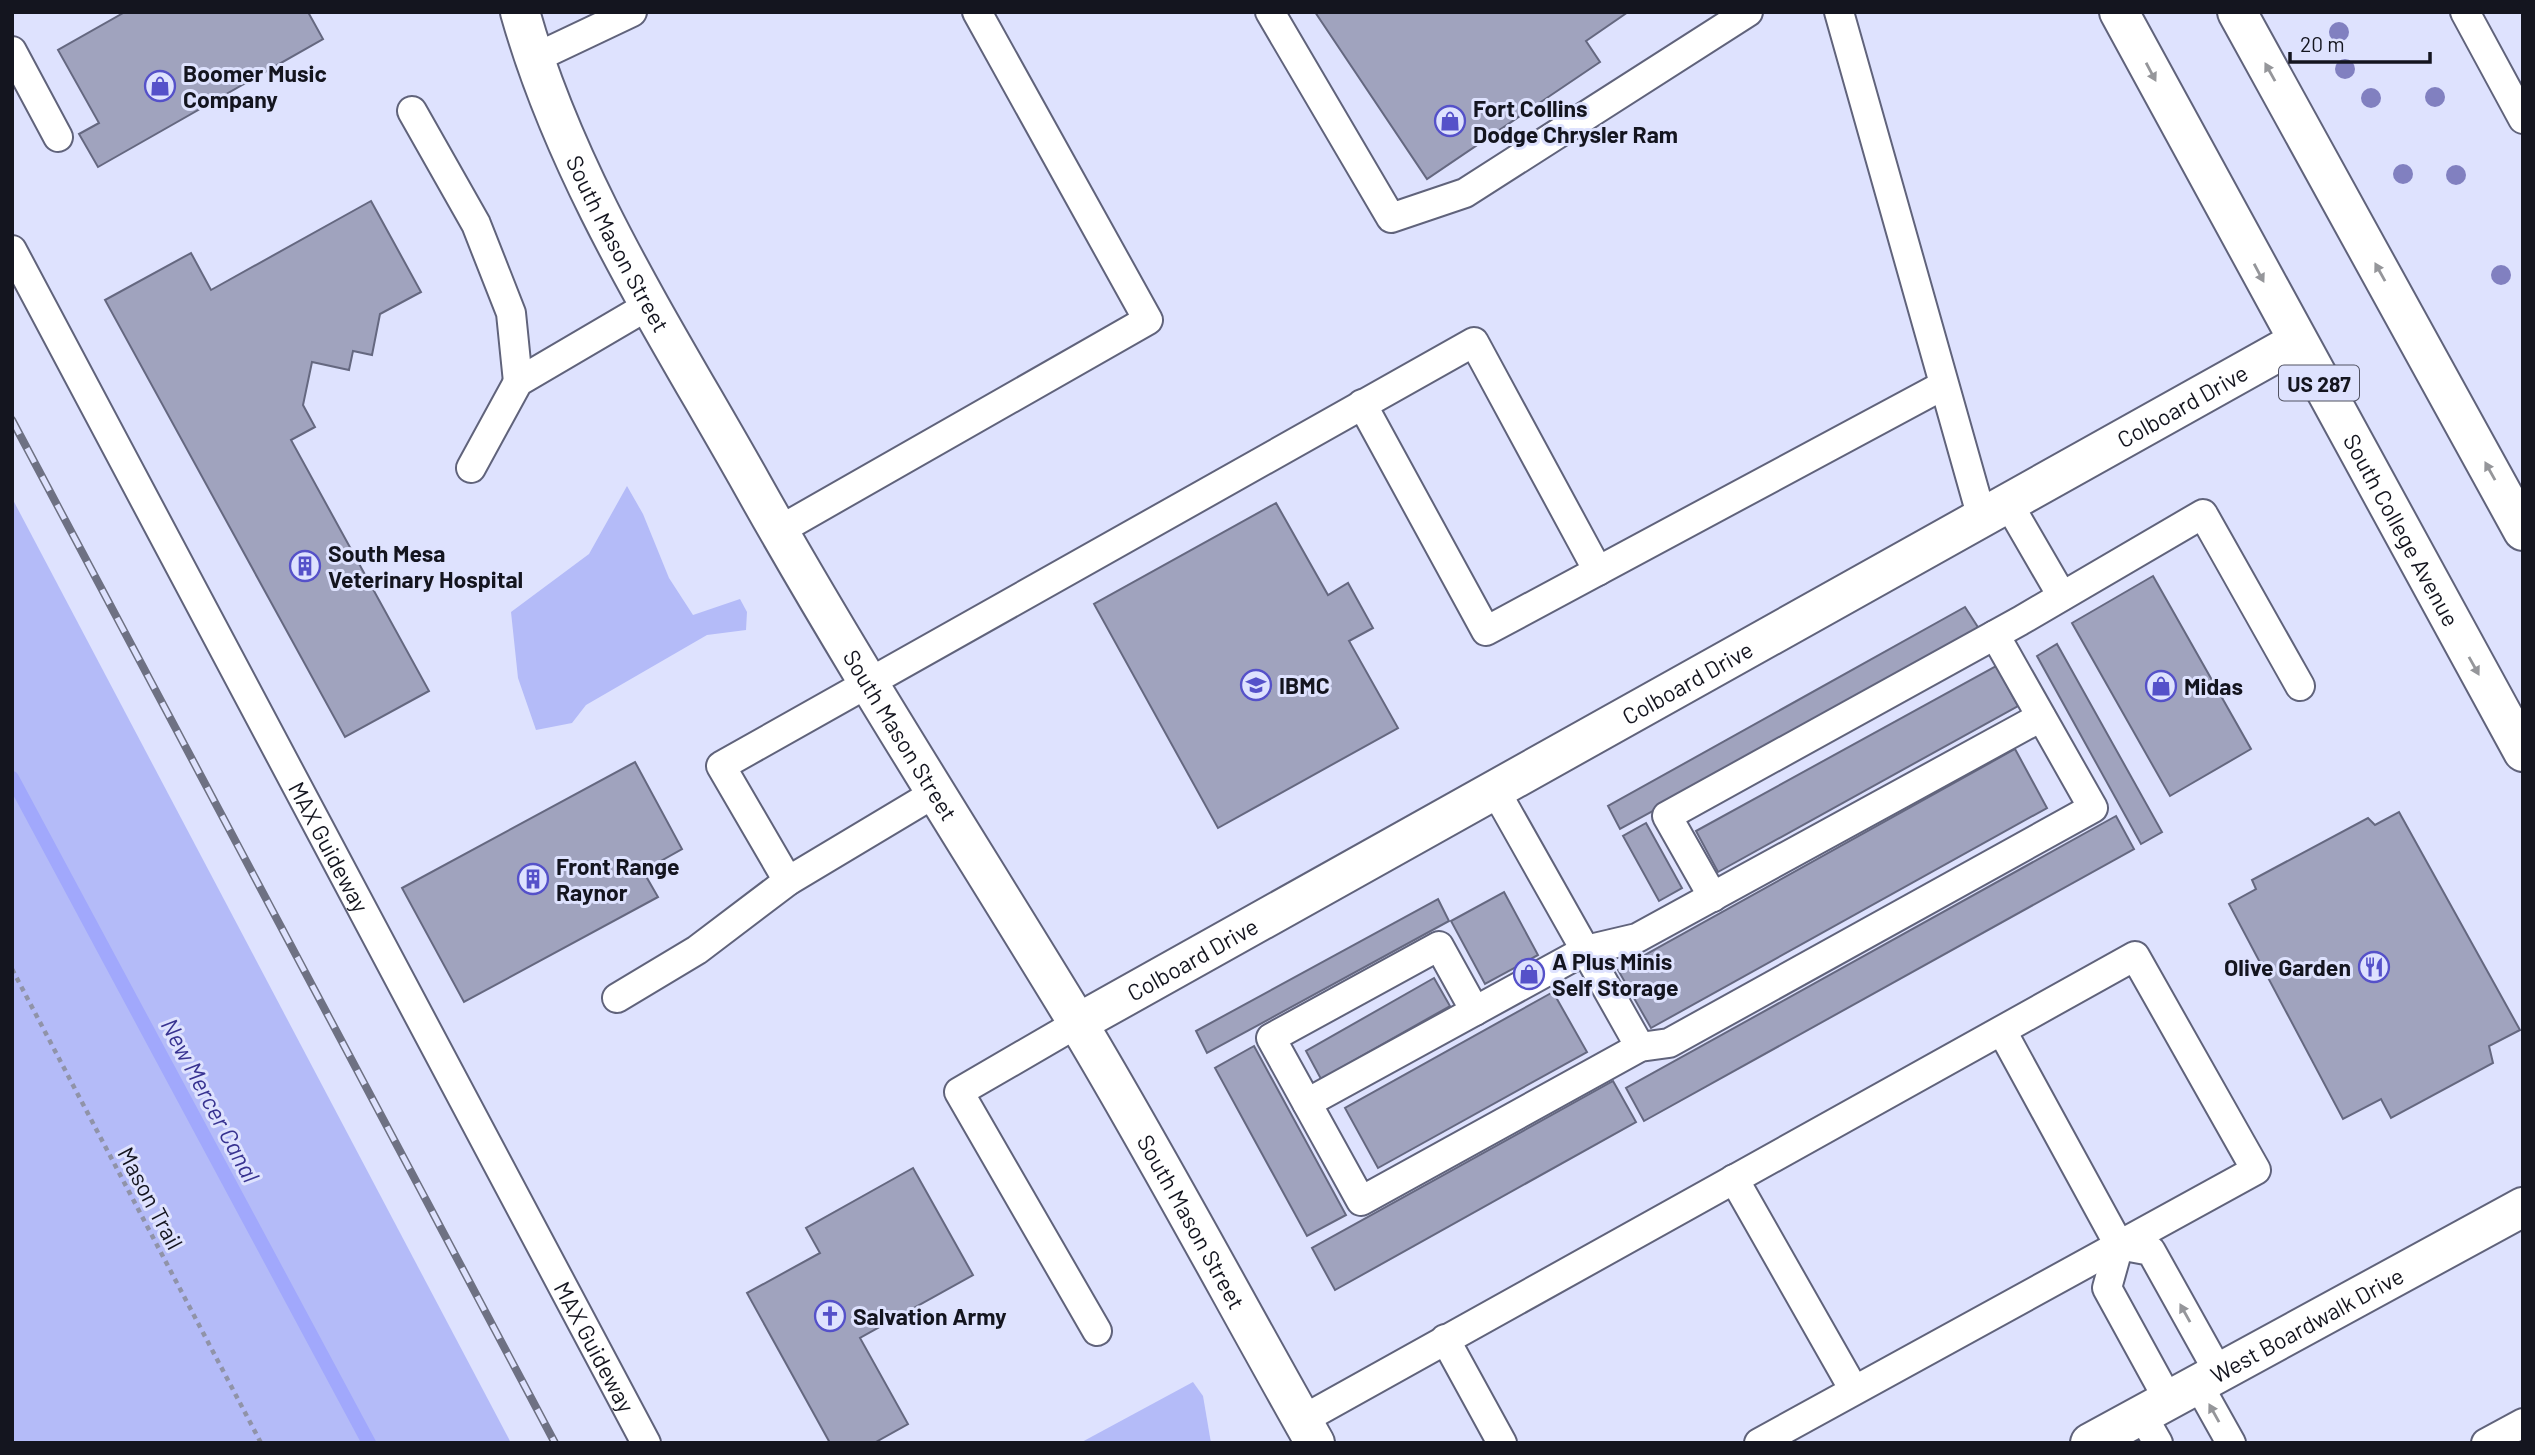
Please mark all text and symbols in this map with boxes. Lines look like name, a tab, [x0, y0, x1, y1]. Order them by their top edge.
scale bar	[2290, 21, 2430, 65]
text: 20 m	[2300, 31, 2345, 56]
place label: Boomer Music Company	[183, 59, 327, 113]
one-way arrow	[2145, 63, 2157, 82]
one-way arrow	[2264, 63, 2276, 82]
shop icon: Boomer Music Company	[143, 69, 177, 103]
place label: Fort Collins Dodge Chrysler Ram	[1473, 94, 1678, 148]
shop icon: Fort Collins Dodge Chrysler Ram	[1433, 104, 1467, 138]
street label: South Mason Street	[561, 151, 676, 337]
one-way arrow	[2374, 262, 2386, 281]
one-way arrow	[2253, 263, 2265, 282]
street label: Colboard Drive	[2112, 358, 2252, 453]
road number: US 287	[2279, 366, 2359, 400]
street label: South College Avenue	[2338, 429, 2466, 631]
one-way arrow	[2484, 461, 2496, 480]
place label: South Mesa Veterinary Hospital	[328, 539, 523, 593]
building icon: South Mesa Veterinary Hospital	[288, 549, 322, 583]
street label: Colboard Drive	[1617, 635, 1757, 730]
street label: South Mason Street	[838, 644, 963, 826]
one-way arrow	[2468, 656, 2480, 676]
school or university icon: IBMC	[1239, 668, 1273, 702]
shop icon: Midas	[2144, 669, 2178, 703]
place label: IBMC	[1279, 671, 1330, 699]
place label: Midas	[2184, 672, 2243, 700]
street label: MAX Guideway	[283, 777, 376, 917]
place label: Front Range Raynor	[556, 852, 680, 906]
building icon: Front Range Raynor	[516, 862, 550, 896]
street label: Colboard Drive	[1122, 911, 1263, 1007]
place label: A Plus Minis Self Storage	[1552, 947, 1679, 1001]
restaurant icon: Olive Garden	[2357, 950, 2391, 984]
place label: Olive Garden	[2224, 953, 2351, 981]
shop icon: A Plus Minis Self Storage	[1512, 957, 1546, 991]
water label: New Mercer Canal	[156, 1013, 267, 1187]
street label: South Mason Street	[1132, 1129, 1251, 1314]
street label: Mason Trail	[112, 1142, 190, 1254]
street label: West Boardwalk Drive	[2206, 1261, 2408, 1389]
street label: MAX Guideway	[549, 1277, 641, 1417]
church icon: Salvation Army	[813, 1299, 847, 1333]
place label: Salvation Army	[853, 1302, 1007, 1330]
one-way arrow	[2179, 1303, 2191, 1323]
one-way arrow	[2209, 1403, 2221, 1423]

